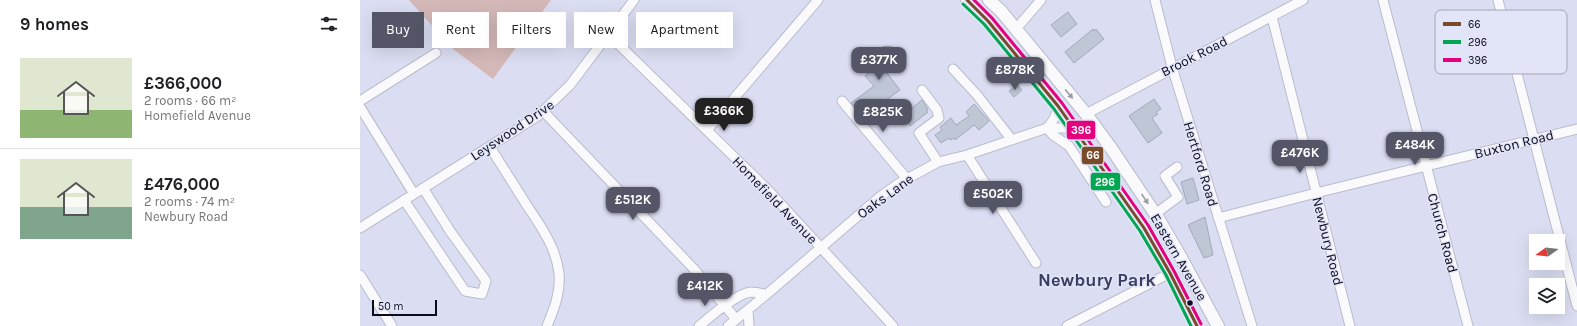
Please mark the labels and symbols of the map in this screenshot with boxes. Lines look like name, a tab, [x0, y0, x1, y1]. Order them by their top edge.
legend	[1435, 10, 1567, 74]
text: 66	[1468, 18, 1481, 31]
street label: Brook Road	[1158, 32, 1230, 80]
text: 296	[1468, 36, 1487, 49]
pin: £377K	[851, 47, 907, 81]
text: 396	[1468, 54, 1487, 67]
pin: £878K	[987, 57, 1043, 91]
one-way arrow	[1064, 88, 1073, 99]
street label: Leyswood Drive	[467, 96, 557, 165]
pin: £366K	[696, 98, 752, 132]
pin: £825K	[855, 99, 911, 133]
street label: Hertford Road	[1179, 119, 1222, 209]
line badge: 396	[1066, 120, 1096, 140]
text: 396	[1071, 124, 1091, 137]
street label: Buxton Road	[1473, 126, 1556, 163]
pin: £484K	[1387, 132, 1443, 166]
pin: £476K	[1272, 140, 1328, 174]
line badge: 66	[1081, 146, 1104, 165]
text: 66	[1086, 149, 1100, 162]
street label: Homefield Avenue	[729, 153, 821, 248]
street label: Oaks Lane	[854, 170, 917, 222]
line badge: 296	[1090, 172, 1121, 191]
text: 296	[1095, 176, 1115, 189]
pin: £502K	[965, 181, 1021, 215]
pin: £512K	[605, 187, 661, 221]
street label: Church Road	[1424, 191, 1461, 275]
one-way arrow	[1141, 194, 1149, 204]
street label: Newbury Road	[1308, 195, 1347, 287]
street label: Eastern Avenue	[1147, 210, 1211, 304]
north arrow	[1529, 234, 1565, 270]
district label: Newbury Park	[1038, 269, 1156, 291]
pin: £412K	[677, 273, 733, 307]
scale bar	[372, 298, 437, 317]
unlabelled marker	[1185, 298, 1195, 308]

